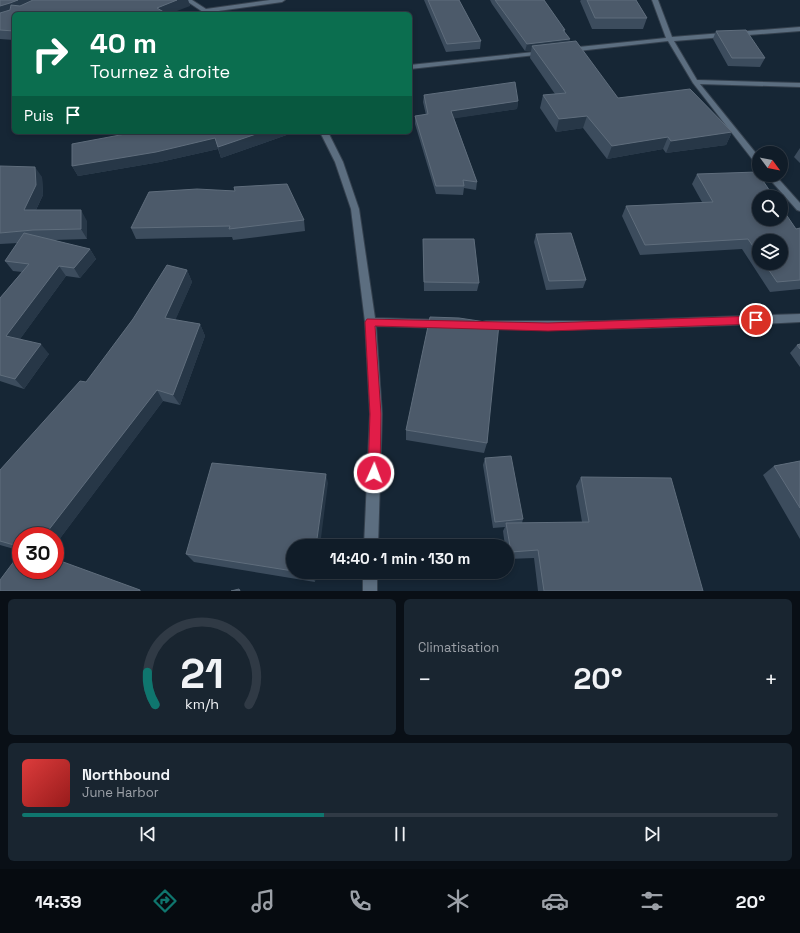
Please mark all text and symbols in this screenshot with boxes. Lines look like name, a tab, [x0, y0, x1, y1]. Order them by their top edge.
text: 40 m	[90, 25, 157, 61]
icon: right	[24, 28, 76, 80]
text: Tournez à droite	[90, 60, 230, 83]
icon: arrive	[62, 104, 84, 126]
text: Puis	[24, 106, 54, 125]
north arrow	[752, 146, 788, 182]
map controls	[752, 146, 788, 270]
button: search	[752, 190, 788, 226]
button: layers	[752, 234, 788, 270]
pin	[739, 303, 773, 337]
icon: arrive	[745, 309, 767, 331]
position arrow	[353, 452, 395, 494]
speed limit sign: 30	[12, 527, 64, 579]
text: 14:40 · 1 min · 130 m	[330, 549, 470, 568]
text: Climatisation	[418, 639, 499, 656]
text: 21	[180, 647, 224, 700]
text: 20°	[573, 659, 623, 698]
text: −	[418, 665, 432, 693]
text: +	[764, 665, 778, 693]
text: km/h	[185, 695, 219, 713]
text: Northbound	[82, 765, 170, 784]
text: June Harbor	[82, 784, 159, 801]
icon: previous	[137, 823, 159, 845]
icon: pause	[389, 823, 411, 845]
icon: next	[641, 823, 663, 845]
icon: directions	[151, 887, 179, 915]
icon: music	[249, 887, 277, 915]
icon: phone	[346, 887, 374, 915]
icon: climate	[444, 887, 472, 915]
icon: car	[541, 887, 569, 915]
icon: filters	[638, 887, 666, 915]
text: 14:39	[35, 890, 82, 913]
text: 20°	[736, 890, 765, 913]

